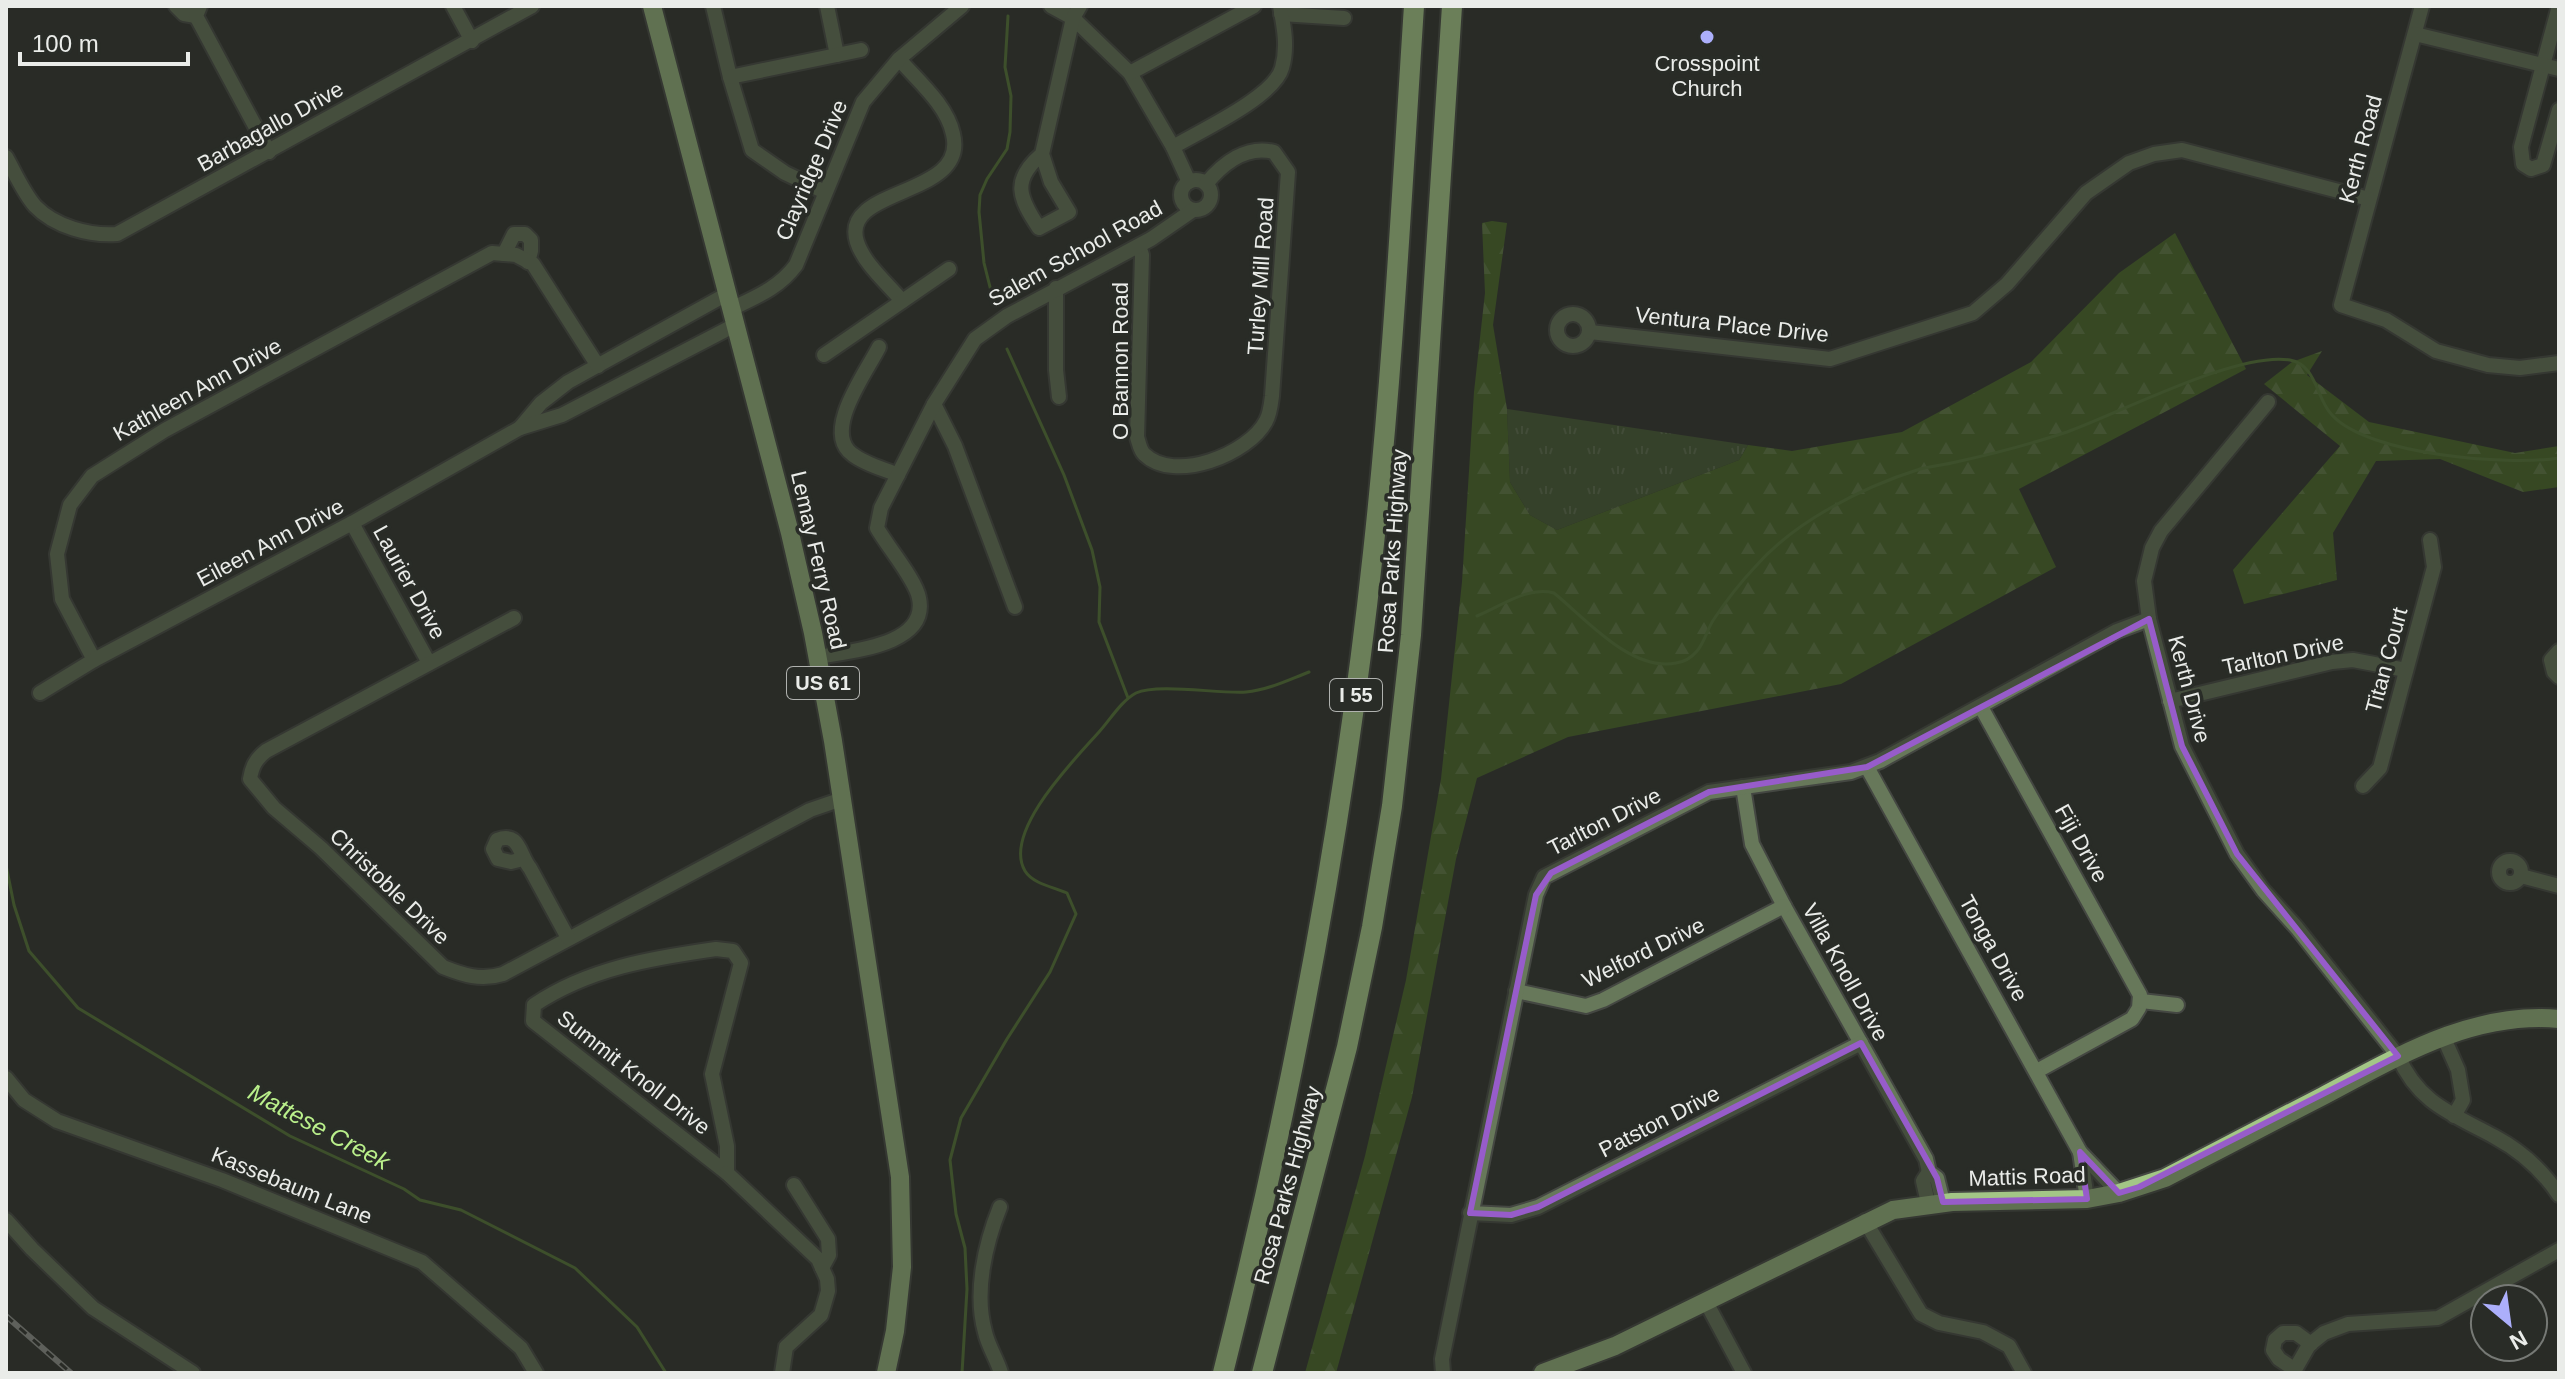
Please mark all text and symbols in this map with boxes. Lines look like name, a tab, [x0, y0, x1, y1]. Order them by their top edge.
scale bar	[20, 16, 188, 66]
marker: Crosspoint Church	[1698, 28, 1716, 46]
text: 100 m	[32, 30, 99, 57]
place label: Crosspoint Church	[1654, 51, 1760, 101]
street label: Barbagallo Drive	[193, 76, 347, 177]
street label: Kerth Road	[2334, 92, 2387, 206]
street label: Clayridge Drive	[771, 96, 852, 244]
street label: Salem School Road	[984, 195, 1166, 312]
street label: Turley Mill Road	[1243, 196, 1278, 356]
street label: O Bannon Road	[1108, 282, 1133, 440]
street label: Ventura Place Drive	[1634, 302, 1830, 347]
street label: Kathleen Ann Drive	[109, 333, 286, 446]
street label: Rosa Parks Highway	[1373, 448, 1412, 654]
street label: Lemay Ferry Road	[786, 469, 851, 652]
street label: Eileen Ann Drive	[193, 493, 348, 592]
street label: Laurier Drive	[368, 521, 451, 643]
street label: Titan Court	[2360, 605, 2413, 716]
street label: Tarlton Drive	[2220, 629, 2346, 680]
street label: Kerth Drive	[2163, 633, 2216, 746]
road number: US 61	[787, 667, 859, 699]
road number: I 55	[1330, 679, 1382, 711]
street label: Tarlton Drive	[1544, 782, 1665, 861]
street label: Fiji Drive	[2050, 800, 2113, 887]
street label: Christoble Drive	[325, 823, 455, 950]
street label: Tonga Drive	[1954, 891, 2033, 1006]
street label: Villa Knoll Drive	[1797, 899, 1894, 1045]
street label: Welford Drive	[1578, 912, 1708, 993]
street label: Summit Knoll Drive	[552, 1005, 715, 1140]
water label: Mattese Creek	[244, 1078, 396, 1176]
street label: Patston Drive	[1595, 1080, 1724, 1163]
street label: Rosa Parks Highway	[1249, 1083, 1326, 1287]
street label: Kassebaum Lane	[208, 1142, 376, 1229]
street label: Mattis Road	[1968, 1162, 2086, 1191]
north arrow	[2469, 1283, 2549, 1363]
text: N	[2505, 1325, 2531, 1355]

